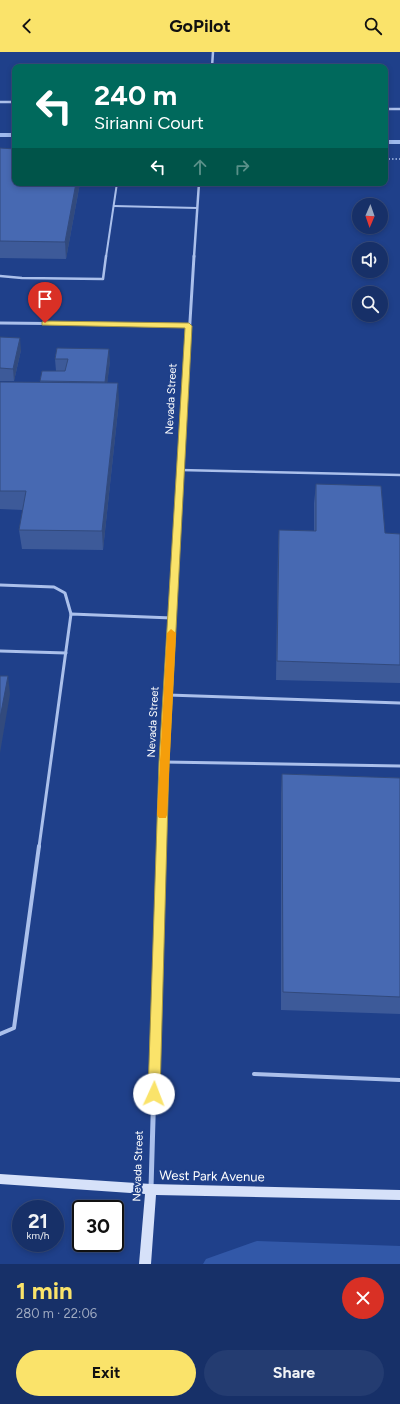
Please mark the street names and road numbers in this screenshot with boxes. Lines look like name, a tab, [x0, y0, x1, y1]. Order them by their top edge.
street label: Nevada Street	[163, 363, 179, 435]
street label: Nevada Street	[145, 686, 161, 758]
street label: Nevada Street	[130, 1130, 146, 1202]
street label: West Park Avenue	[159, 1168, 265, 1184]

